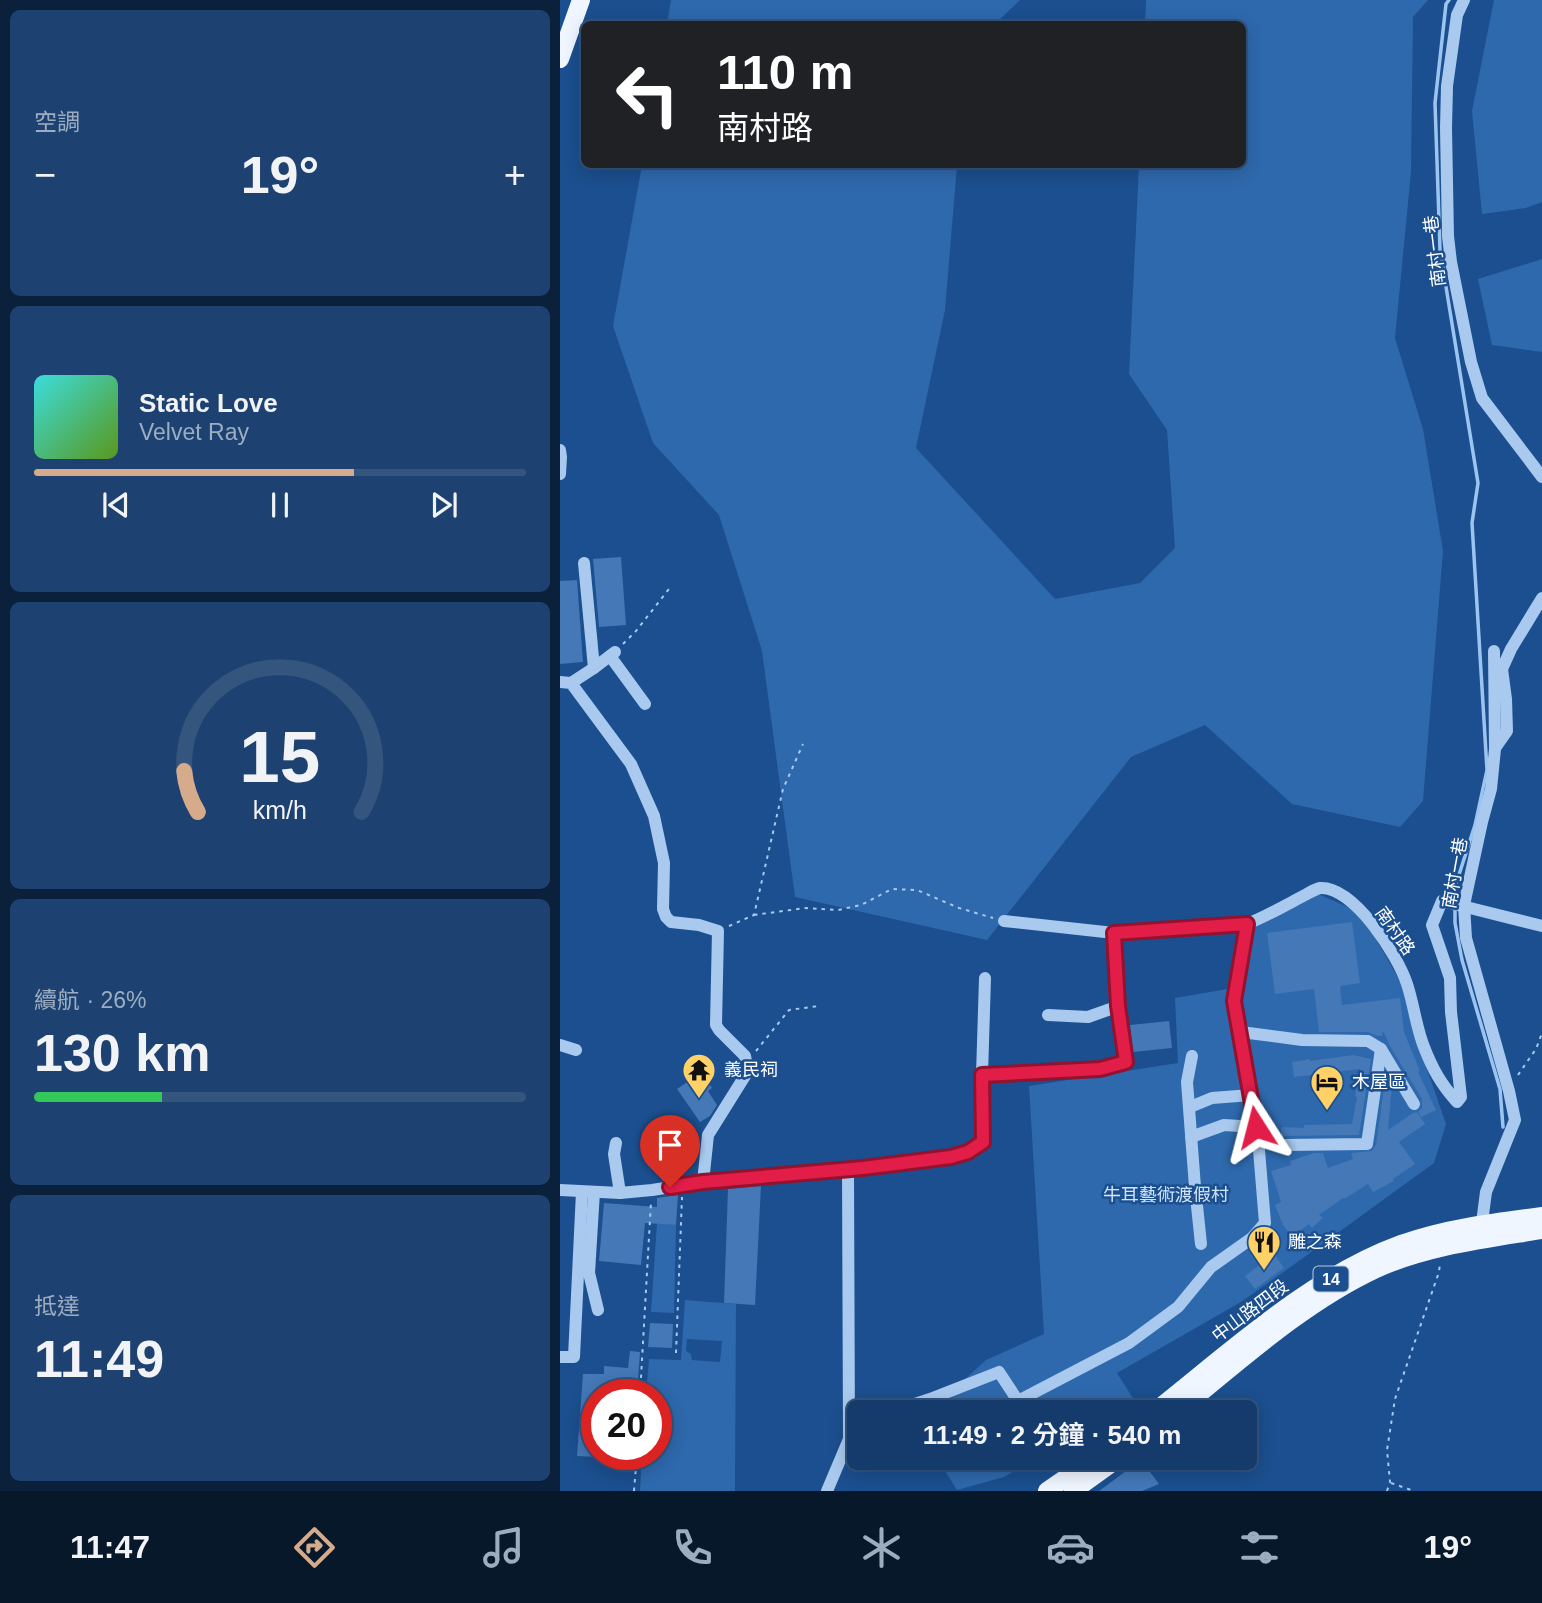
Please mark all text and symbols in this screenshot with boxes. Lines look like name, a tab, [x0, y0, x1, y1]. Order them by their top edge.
text: 110 m	[717, 45, 853, 99]
icon: left	[602, 49, 693, 140]
text: 空調	[34, 109, 80, 135]
text: 南村路	[717, 110, 813, 146]
text: 19°	[241, 146, 319, 204]
text: −	[34, 154, 56, 196]
text: +	[504, 154, 526, 196]
street label: 南村一巷	[1421, 214, 1449, 288]
text: Static Love	[139, 388, 278, 418]
text: Velvet Ray	[139, 419, 249, 445]
icon: previous	[97, 486, 135, 524]
icon: pause	[261, 486, 299, 524]
icon: next	[425, 486, 463, 524]
text: 15	[240, 716, 320, 797]
text: km/h	[253, 795, 307, 823]
street label: 南村一巷	[1439, 836, 1471, 910]
street label: 南村路	[1371, 903, 1419, 959]
text: 續航 · 26%	[34, 987, 146, 1013]
text: 130 km	[34, 1024, 210, 1082]
temple icon: 義民祠	[680, 1051, 718, 1100]
place label: 義民祠	[724, 1060, 778, 1080]
hotel icon: 木屋區	[1308, 1063, 1346, 1112]
place label: 木屋區	[1352, 1072, 1406, 1092]
position arrow	[1219, 1090, 1293, 1164]
pin	[640, 1115, 700, 1187]
icon: arrive	[651, 1126, 689, 1164]
park label: 牛耳藝術渡假村	[1103, 1185, 1229, 1205]
restaurant icon: 雕之森	[1245, 1223, 1283, 1272]
place label: 雕之森	[1288, 1232, 1342, 1252]
road number: 14	[1314, 1266, 1348, 1292]
street label: 中山路四段	[1208, 1276, 1292, 1346]
text: 抵達	[34, 1293, 80, 1319]
text: 11:49	[34, 1330, 164, 1388]
speed limit sign: 20	[581, 1379, 672, 1470]
text: 11:49 · 2 分鐘 · 540 m	[923, 1420, 1181, 1450]
icon: directions	[290, 1523, 339, 1572]
icon: music	[479, 1523, 528, 1572]
icon: phone	[668, 1523, 717, 1572]
icon: climate	[857, 1523, 906, 1572]
icon: car	[1046, 1523, 1095, 1572]
icon: filters	[1235, 1523, 1284, 1572]
text: 11:47	[70, 1529, 150, 1565]
text: 19°	[1424, 1529, 1472, 1565]

